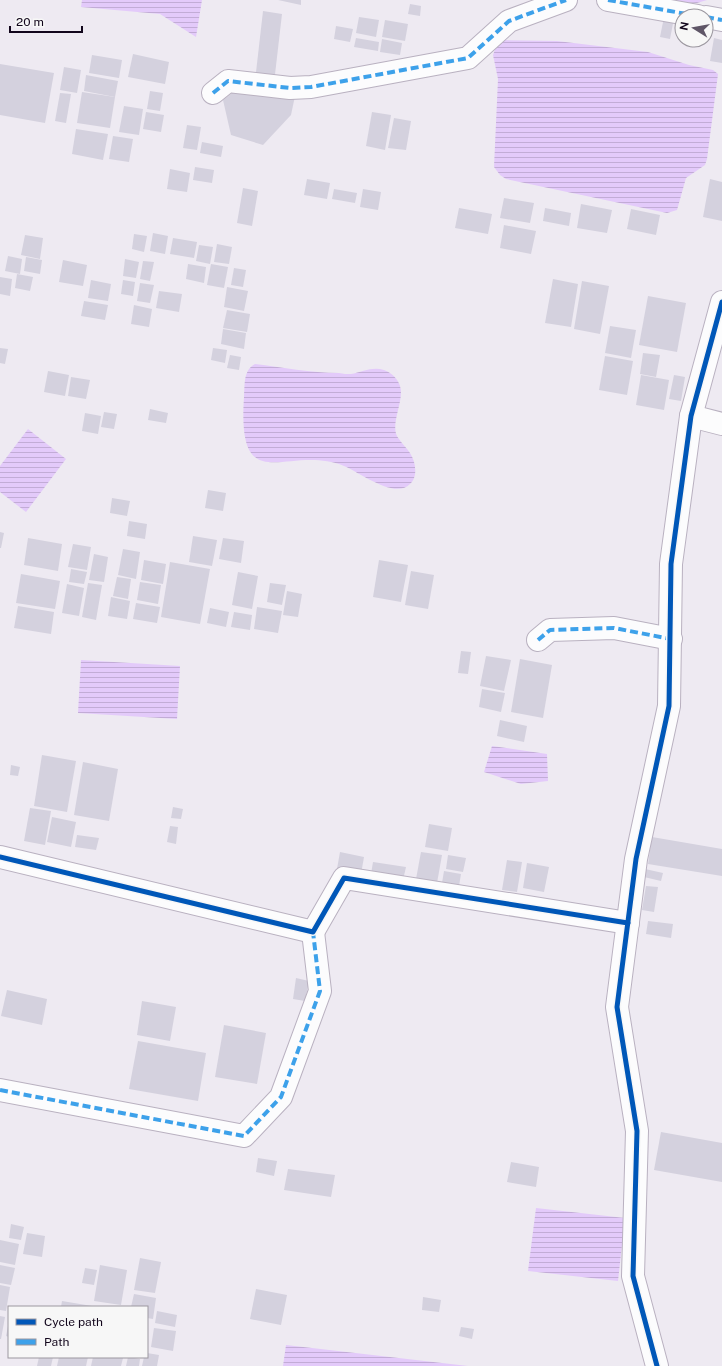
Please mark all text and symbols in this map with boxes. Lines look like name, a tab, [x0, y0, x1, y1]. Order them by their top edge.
scale bar	[10, 8, 82, 34]
north arrow	[674, 8, 714, 48]
text: 20 m	[16, 15, 44, 29]
text: N	[677, 21, 691, 31]
legend	[8, 1306, 148, 1358]
text: Cycle path	[44, 1315, 103, 1329]
text: Path	[44, 1335, 70, 1349]

